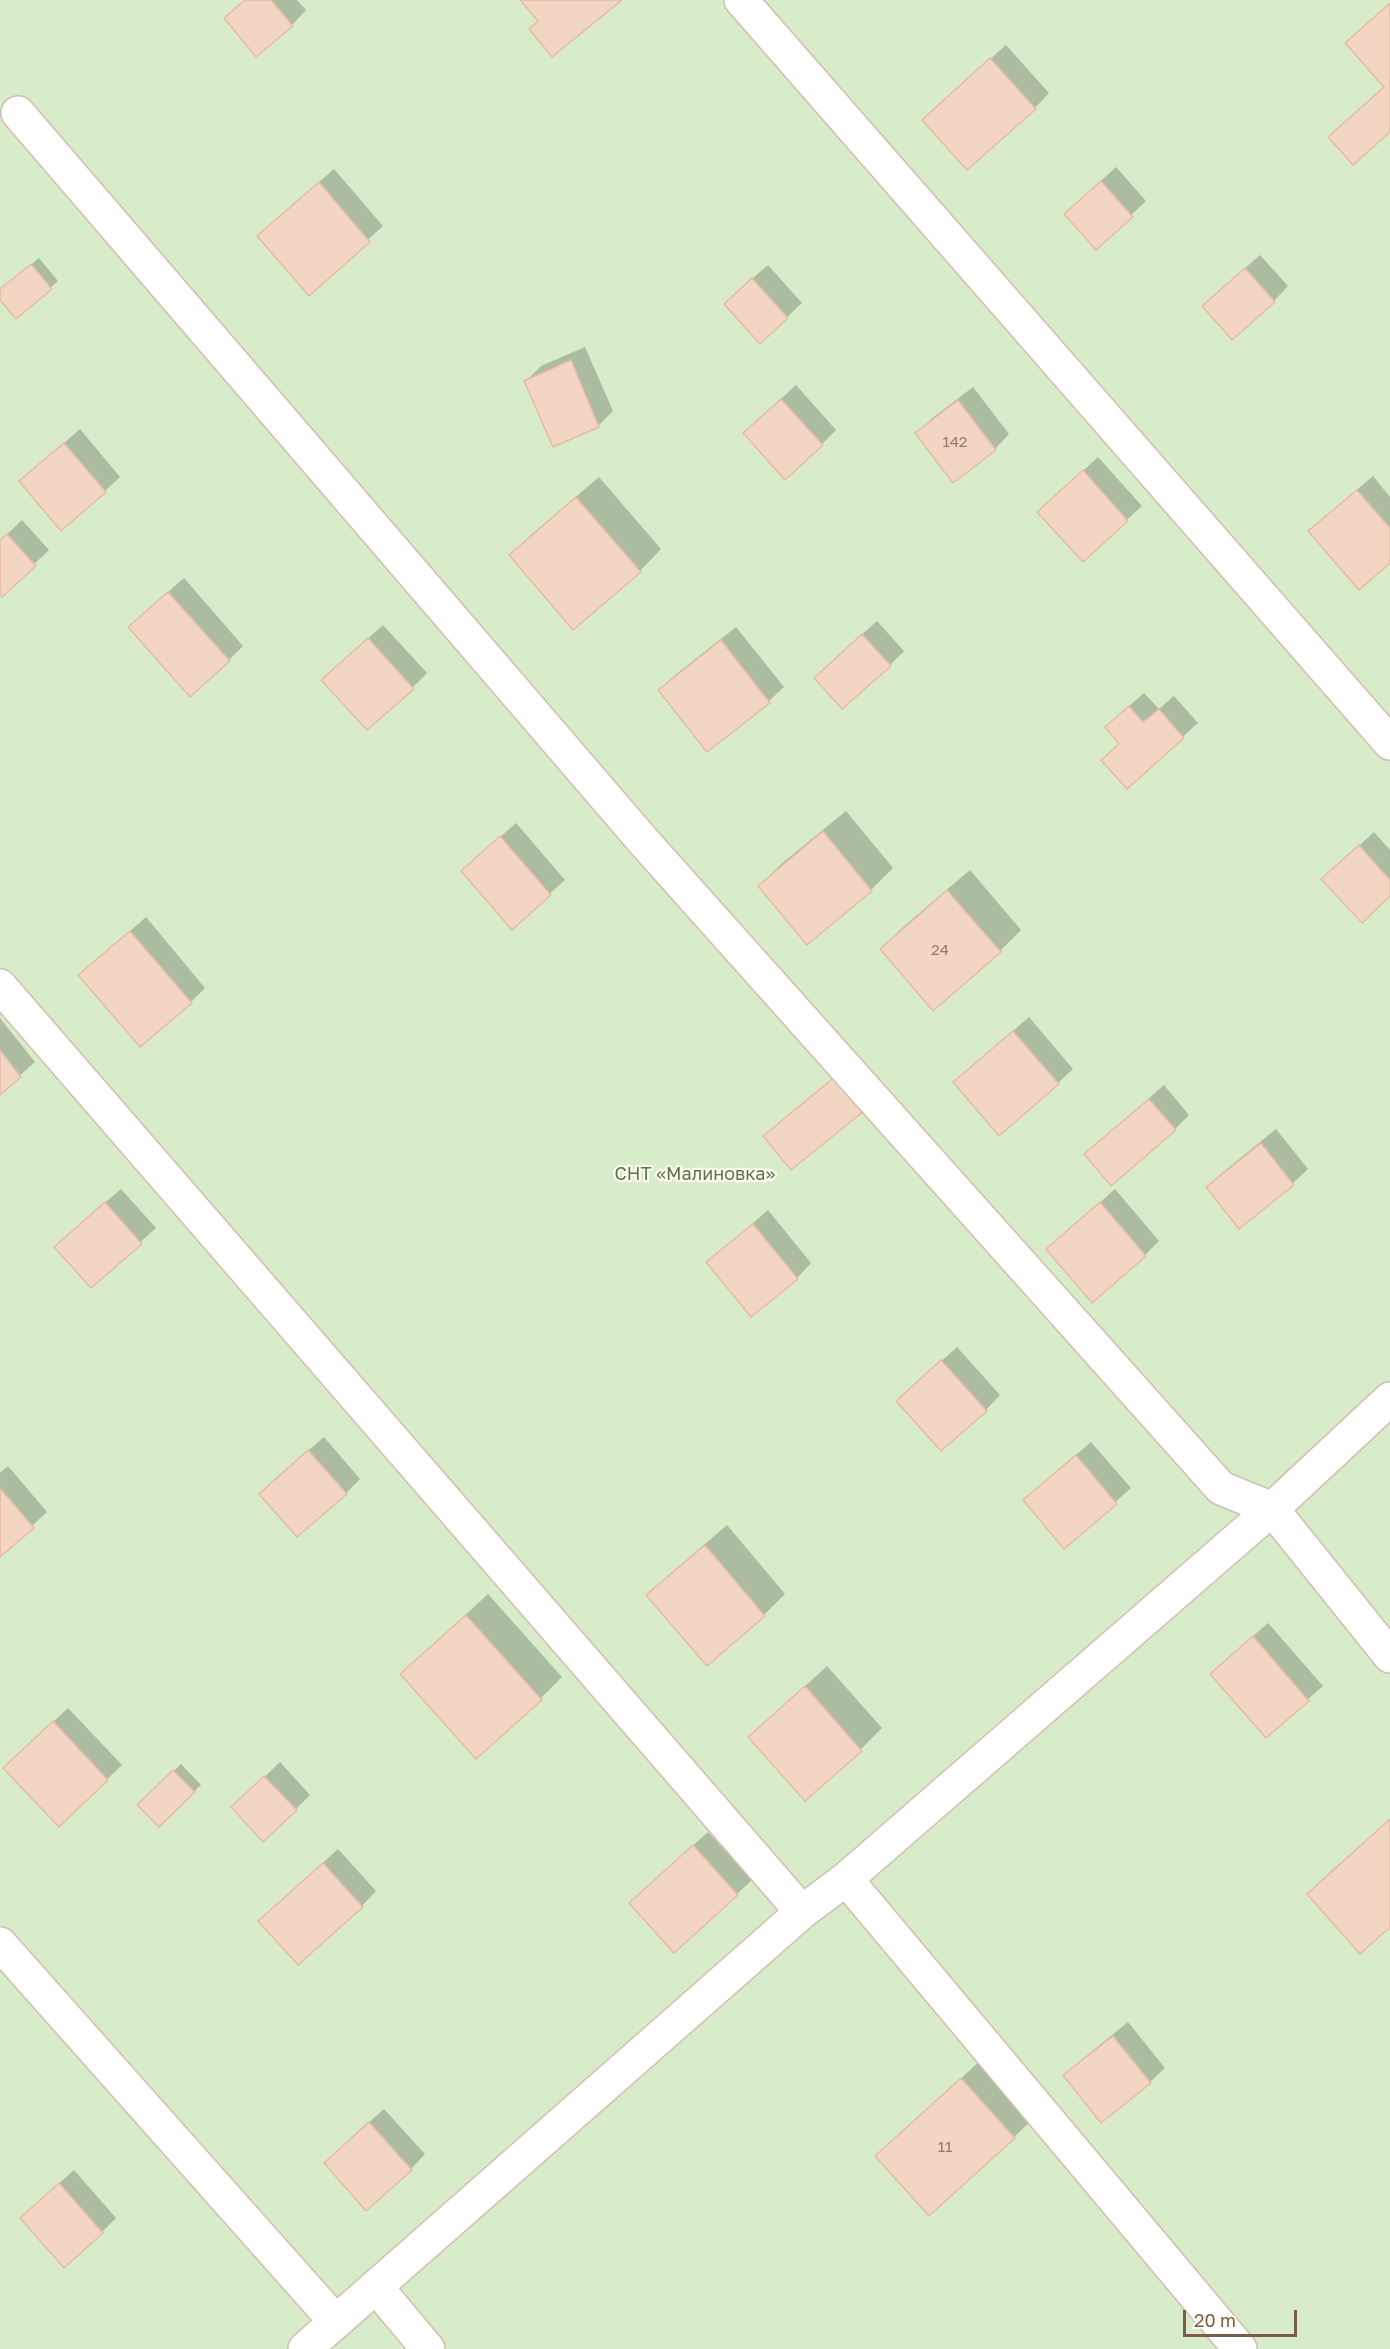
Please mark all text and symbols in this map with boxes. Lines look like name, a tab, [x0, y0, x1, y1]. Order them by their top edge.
house number: 142	[942, 433, 968, 451]
house number: 24	[931, 941, 949, 959]
park label: СНТ «Малиновка»	[615, 1163, 775, 1185]
house number: 11	[938, 2138, 952, 2156]
scale bar	[1186, 2298, 1300, 2336]
text: 20 m	[1194, 2309, 1236, 2331]

